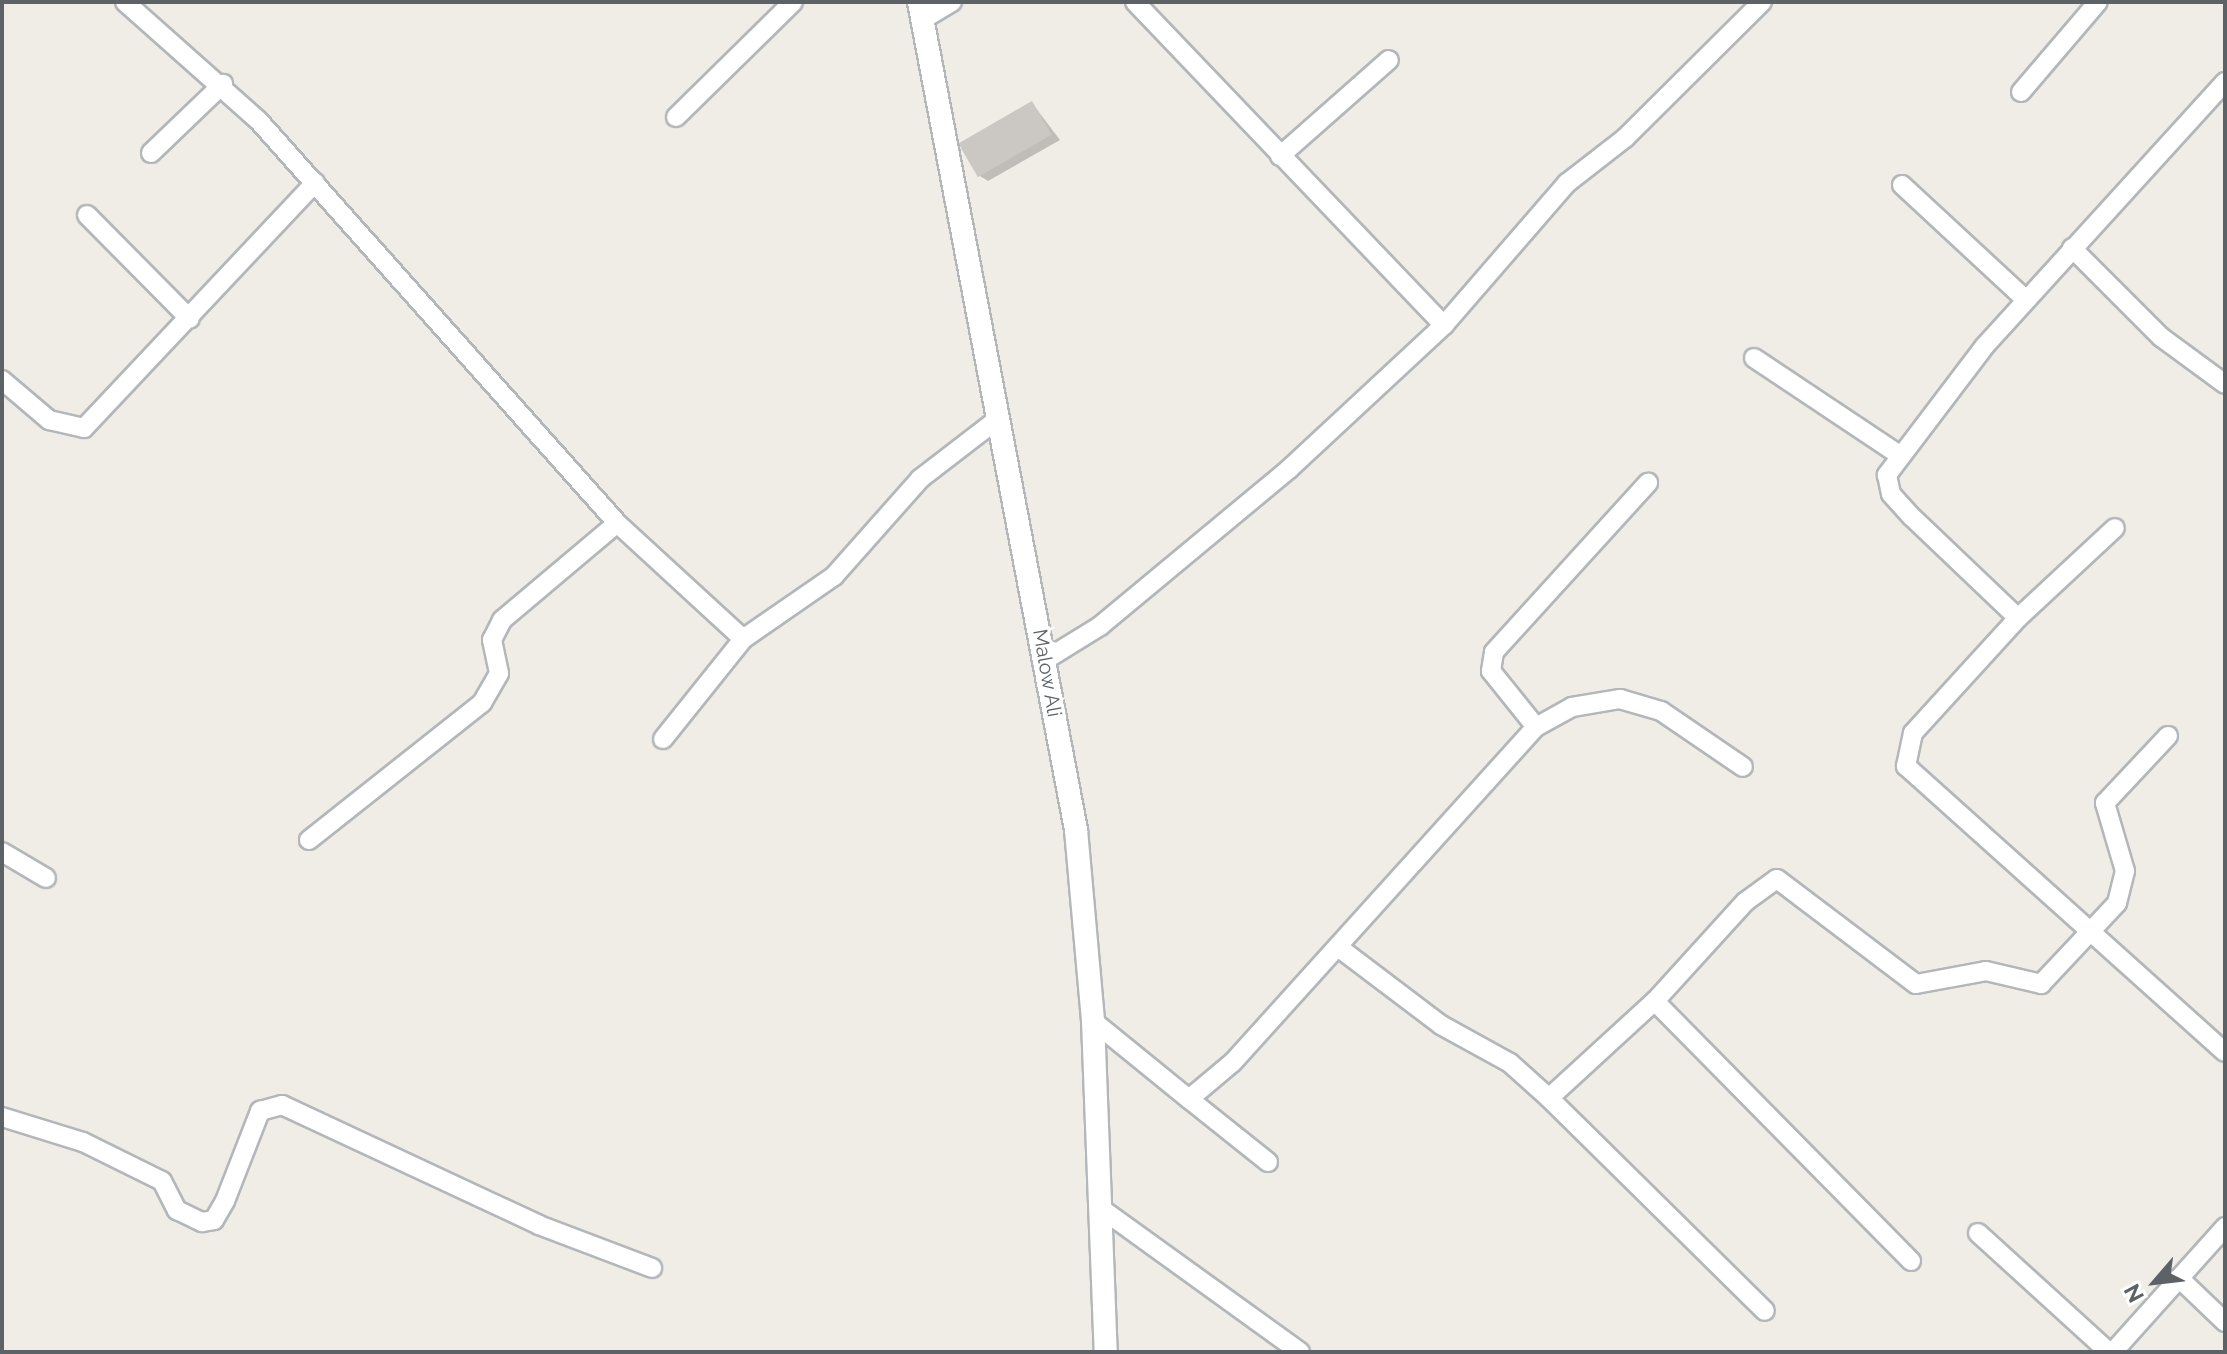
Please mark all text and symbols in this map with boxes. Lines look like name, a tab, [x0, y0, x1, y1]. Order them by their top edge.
street label: Malow Ali	[1027, 627, 1067, 719]
north arrow	[2115, 1242, 2195, 1322]
text: N	[2118, 1280, 2149, 1307]

